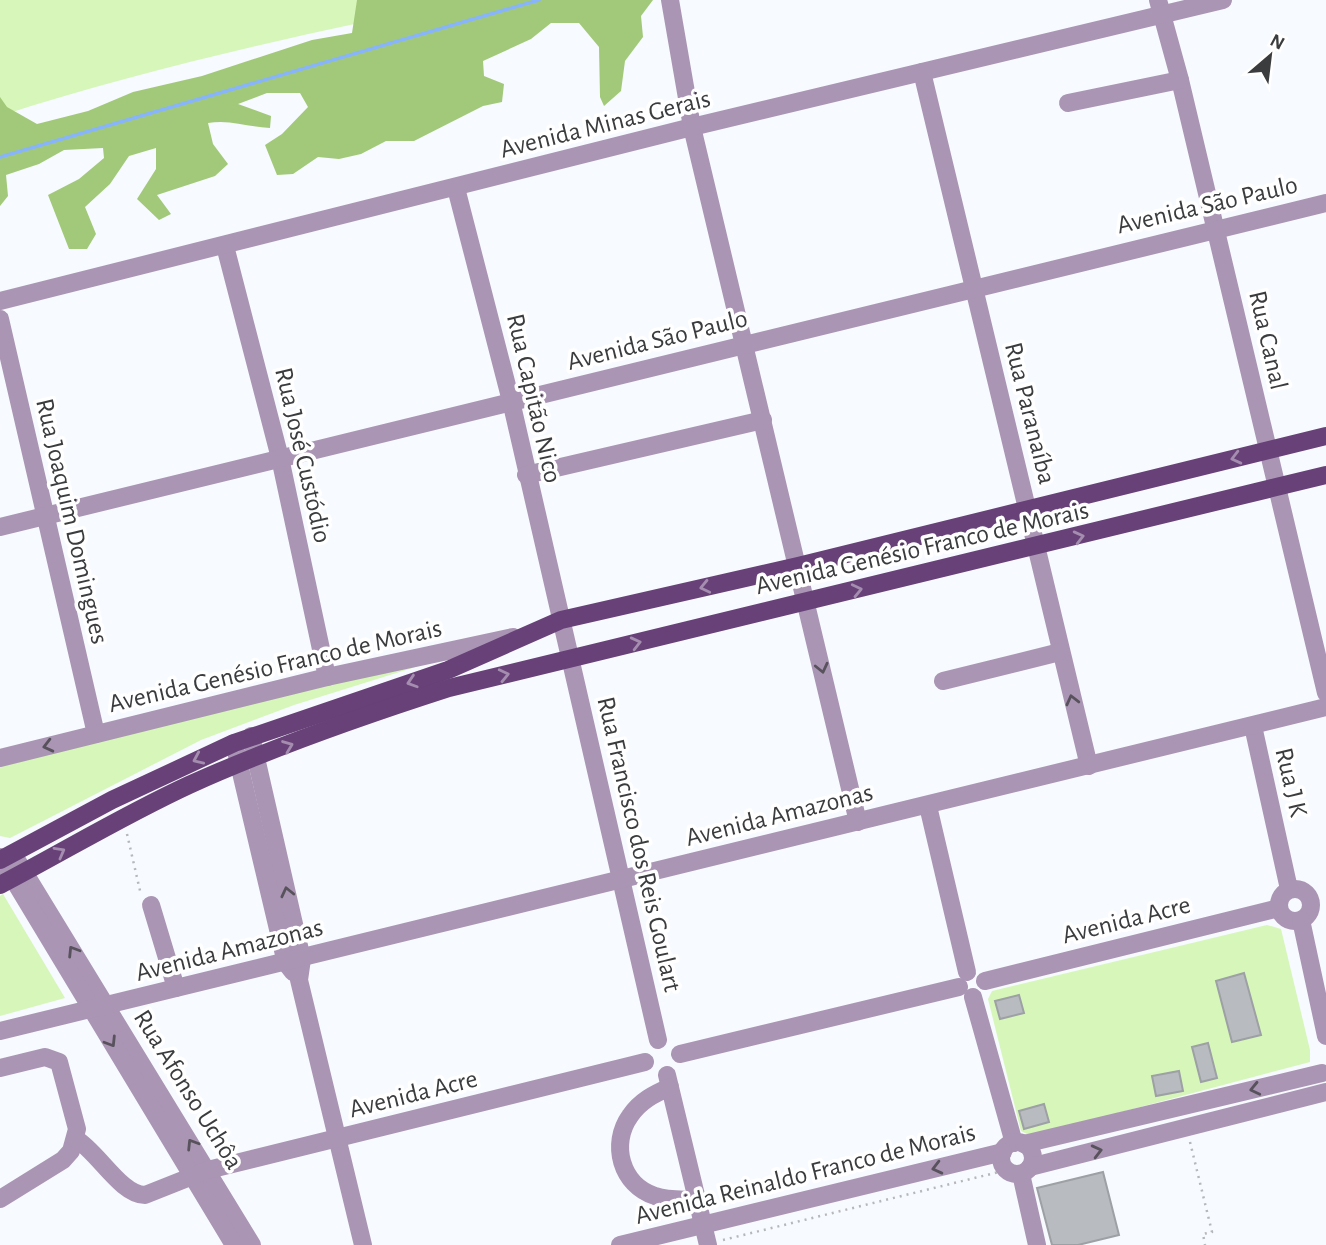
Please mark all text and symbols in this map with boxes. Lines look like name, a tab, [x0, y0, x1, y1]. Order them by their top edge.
north arrow	[1235, 21, 1305, 91]
text: N	[1267, 31, 1288, 54]
street label: Avenida Minas Gerais	[497, 85, 713, 163]
street label: Avenida São Paulo	[1114, 172, 1300, 238]
street label: Rua Canal	[1244, 288, 1292, 392]
street label: Avenida São Paulo	[564, 305, 750, 375]
street label: Rua Capitão Nico	[502, 311, 566, 485]
street label: Rua Paranaíba	[1000, 340, 1060, 487]
street label: Rua José Custódio	[270, 365, 336, 545]
street label: Rua Joaquim Domingues	[31, 396, 113, 646]
one-way arrow	[1230, 450, 1242, 464]
street label: Avenida Genésio Franco de Morais	[753, 497, 1091, 599]
one-way arrow	[1073, 531, 1085, 545]
one-way arrow	[699, 579, 711, 593]
one-way arrow	[851, 583, 863, 598]
street label: Avenida Genésio Franco de Morais	[106, 615, 444, 717]
one-way arrow	[630, 637, 642, 651]
one-way arrow	[814, 662, 829, 674]
one-way arrow	[498, 669, 510, 683]
one-way arrow	[406, 673, 418, 688]
street label: Rua Francisco dos Reis Goulart	[592, 694, 686, 994]
one-way arrow	[1066, 694, 1080, 706]
one-way arrow	[42, 738, 54, 752]
one-way arrow	[282, 741, 294, 755]
street label: Rua J K	[1270, 745, 1312, 820]
one-way arrow	[193, 751, 205, 765]
street label: Avenida Amazonas	[683, 779, 876, 851]
one-way arrow	[53, 847, 65, 860]
one-way arrow	[280, 886, 295, 898]
street label: Avenida Acre	[1059, 891, 1193, 948]
street label: Avenida Amazonas	[133, 914, 326, 986]
one-way arrow	[68, 945, 81, 958]
street label: Rua Afonso Uchôa	[129, 1005, 247, 1174]
one-way arrow	[102, 1034, 115, 1047]
street label: Avenida Acre	[346, 1065, 480, 1122]
one-way arrow	[1250, 1081, 1262, 1095]
street label: Avenida Reinaldo Franco de Morais	[632, 1119, 978, 1229]
one-way arrow	[188, 1139, 201, 1152]
one-way arrow	[1091, 1145, 1103, 1159]
one-way arrow	[931, 1160, 943, 1174]

